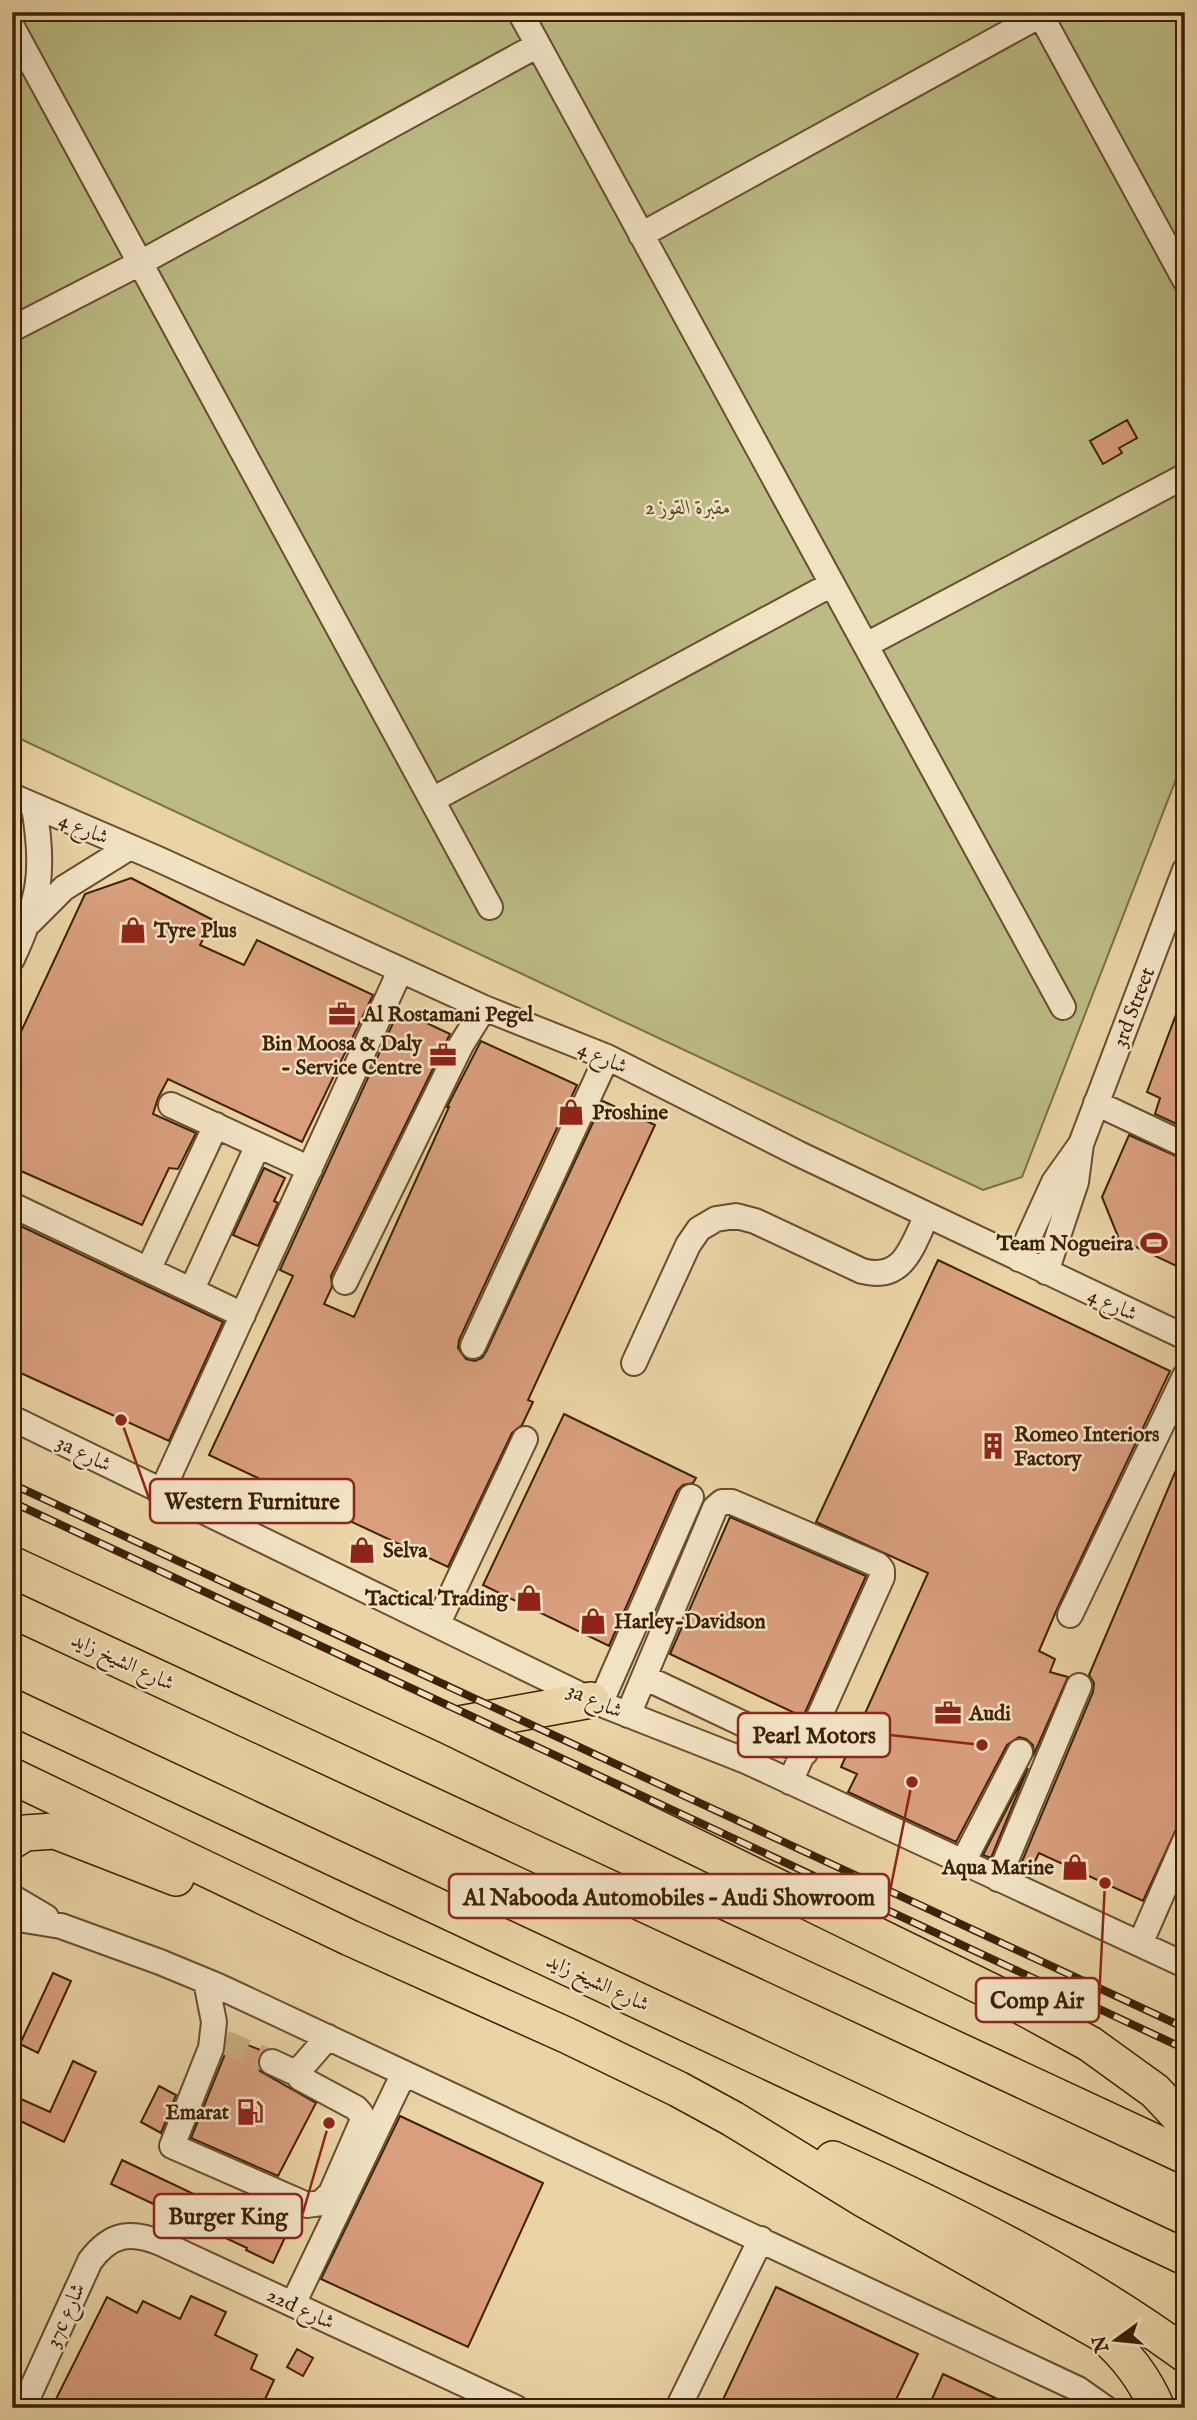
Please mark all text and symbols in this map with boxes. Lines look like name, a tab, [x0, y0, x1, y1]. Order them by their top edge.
park label: مقبرة القوز 2	[645, 495, 731, 522]
street label: شارع 4	[53, 807, 112, 855]
shop icon: Tyre Plus	[118, 915, 148, 945]
place label: Tyre Plus	[153, 918, 237, 945]
street label: 3rd Street	[1107, 964, 1162, 1051]
office icon: Al Rostamani Pegel	[327, 999, 357, 1029]
place label: Al Rostamani Pegel	[362, 1002, 535, 1029]
place label: Bin Moosa & Daly - Service Centre	[261, 1031, 423, 1082]
street label: شارع 4	[572, 1036, 631, 1084]
office icon: Bin Moosa & Daly - Service Centre	[428, 1040, 458, 1070]
shop icon: Proshine	[556, 1097, 586, 1127]
place label: Proshine	[592, 1100, 669, 1127]
sports icon: Team Nogueira	[1139, 1228, 1169, 1258]
place label: Team Nogueira	[996, 1231, 1134, 1258]
street label: شارع 4	[1082, 1282, 1141, 1331]
place label: Romeo Interiors Factory	[1014, 1422, 1159, 1473]
street label: 3a شارع	[50, 1430, 115, 1482]
building icon: Romeo Interiors Factory	[978, 1431, 1008, 1461]
callout: Western Furniture	[150, 1479, 354, 1523]
text: Western Furniture	[163, 1488, 340, 1517]
shop icon: Selva	[347, 1535, 377, 1565]
place label: Selva	[383, 1538, 428, 1565]
shop icon: Tactical Trading	[514, 1583, 544, 1613]
place label: Tactical Trading	[364, 1586, 509, 1613]
shop icon: Harley-Davidson	[578, 1606, 608, 1636]
place label: Harley-Davidson	[614, 1609, 766, 1636]
street label: شارع الشيخ زايد	[65, 1627, 178, 1702]
street label: 3a شارع	[561, 1677, 626, 1728]
office icon: Audi	[933, 1698, 963, 1728]
place label: Audi	[968, 1701, 1011, 1728]
callout: Pearl Motors	[738, 1713, 890, 1757]
text: Pearl Motors	[752, 1722, 876, 1751]
shop icon: Aqua Marine	[1060, 1852, 1090, 1882]
place label: Aqua Marine	[941, 1855, 1054, 1882]
callout: Al Nabooda Automobiles – Audi Showroom	[449, 1874, 889, 1918]
text: Al Nabooda Automobiles – Audi Showroom	[462, 1884, 875, 1913]
street label: شارع الشيخ زايد	[540, 1948, 653, 2023]
callout: Comp Air	[976, 1978, 1099, 2022]
text: Comp Air	[990, 1987, 1085, 2016]
fuel station icon: Emarat	[235, 2097, 265, 2127]
place label: Emarat	[165, 2100, 230, 2127]
callout: Burger King	[154, 2194, 302, 2238]
text: Burger King	[168, 2203, 289, 2232]
street label: 37c شارع	[40, 2279, 95, 2353]
street label: 22d شارع	[261, 2282, 339, 2340]
north arrow	[1082, 2304, 1152, 2374]
text: N	[1088, 2332, 1115, 2356]

